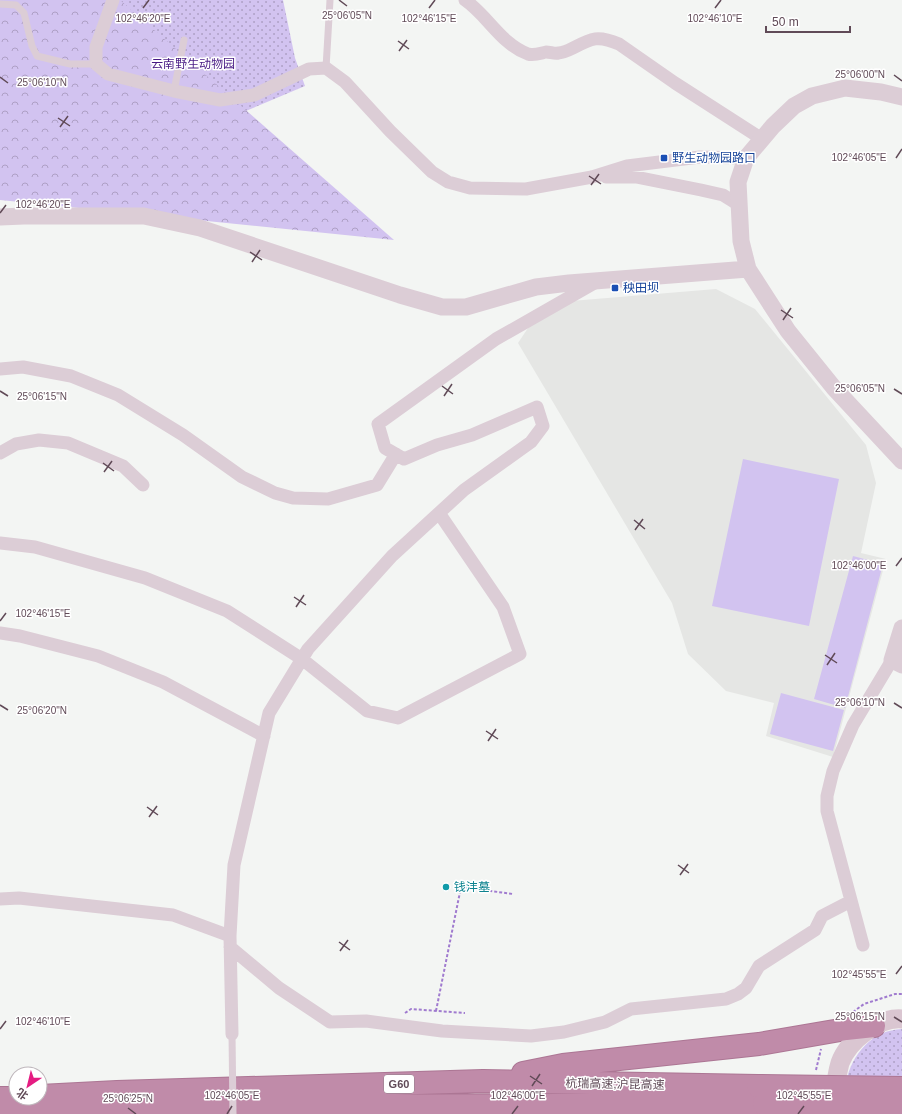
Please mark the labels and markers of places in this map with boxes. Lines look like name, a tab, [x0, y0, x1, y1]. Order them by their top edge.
place label: 野生动物园路口	[672, 151, 756, 165]
marker: 野生动物园路口	[659, 153, 669, 163]
place label: 秧田坝	[623, 281, 659, 295]
marker: 秧田坝	[610, 283, 620, 293]
place label: 钱沣墓	[454, 880, 490, 894]
marker: 钱沣墓	[441, 882, 451, 892]

